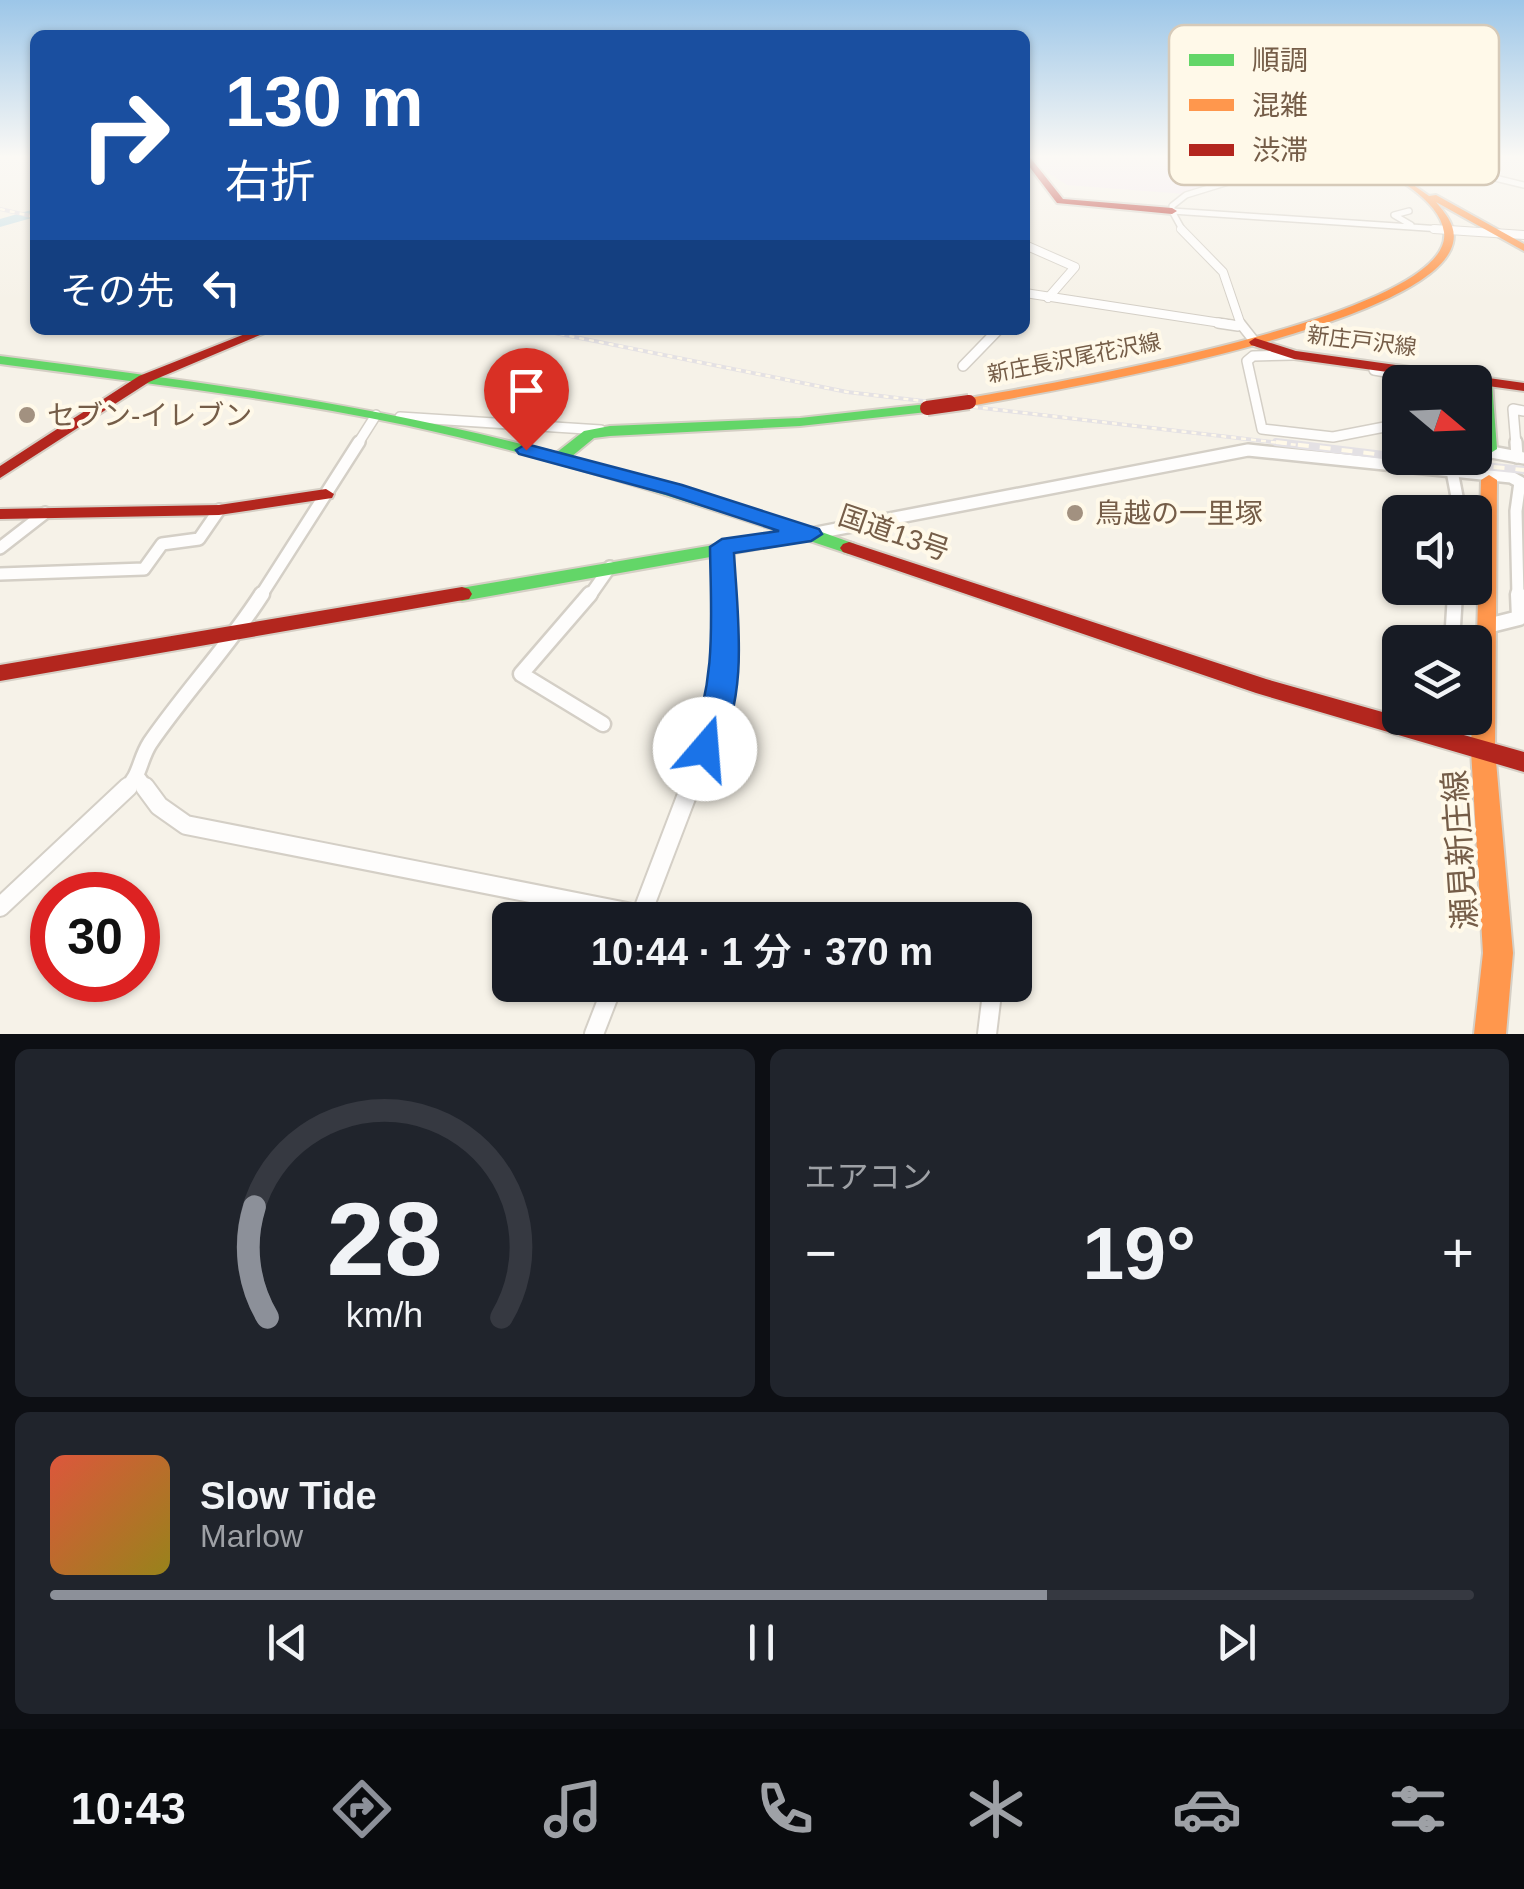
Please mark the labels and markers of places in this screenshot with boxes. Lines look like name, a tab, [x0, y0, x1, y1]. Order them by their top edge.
pin	[484, 348, 569, 451]
place label: セブン-イレブン	[47, 400, 252, 431]
marker: セブン-イレブン	[16, 404, 38, 426]
place label: 鳥越の一里塚	[1095, 498, 1263, 529]
marker: 鳥越の一里塚	[1064, 502, 1086, 524]

